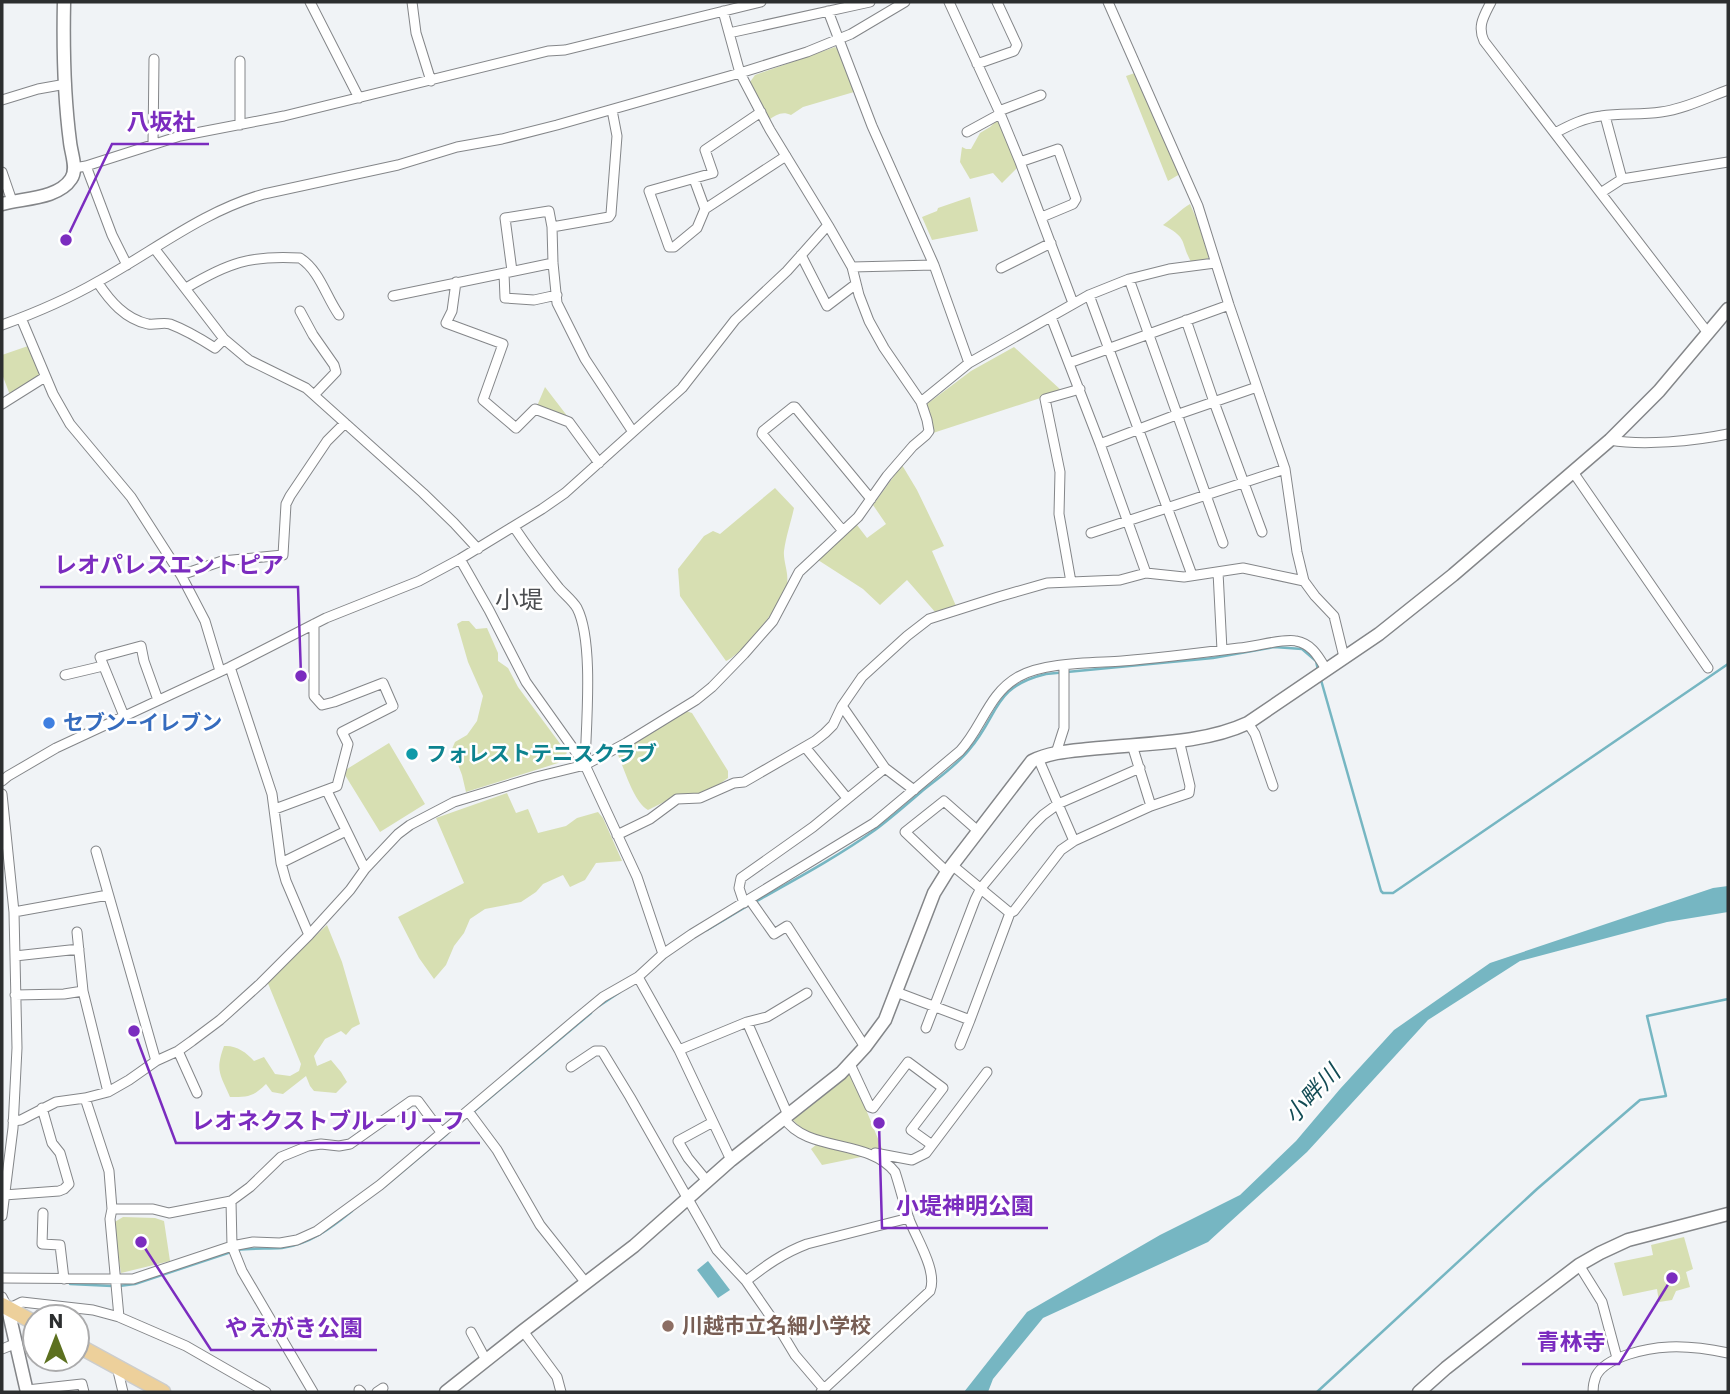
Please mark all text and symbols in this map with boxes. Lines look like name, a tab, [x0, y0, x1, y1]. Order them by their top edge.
callout: 八坂社	[112, 100, 209, 144]
text: 八坂社	[127, 106, 196, 138]
callout: レオパレスエントピア	[40, 543, 298, 587]
text: レオパレスエントピア	[54, 549, 284, 581]
district label: 小堤	[495, 583, 543, 616]
place label: セブン-イレブン	[63, 708, 222, 737]
marker: セブン-イレブン	[41, 715, 57, 731]
place label: フォレストテニスクラブ	[426, 739, 657, 768]
marker: フォレストテニスクラブ	[404, 746, 420, 762]
water label: 小畔川	[1277, 1056, 1349, 1130]
callout: レオネクストブルーリーフ	[176, 1099, 480, 1143]
text: レオネクストブルーリーフ	[191, 1105, 465, 1137]
callout: 小堤神明公園	[882, 1184, 1048, 1228]
text: 小堤神明公園	[896, 1190, 1034, 1222]
north arrow	[21, 1303, 91, 1373]
callout: やえがき公園	[211, 1306, 377, 1350]
text: N	[49, 1308, 63, 1335]
place label: 川越市立名細小学校	[682, 1311, 871, 1340]
text: やえがき公園	[225, 1312, 363, 1344]
marker: 川越市立名細小学校	[660, 1318, 676, 1334]
callout: 青林寺	[1522, 1320, 1619, 1364]
text: 青林寺	[1537, 1326, 1606, 1358]

